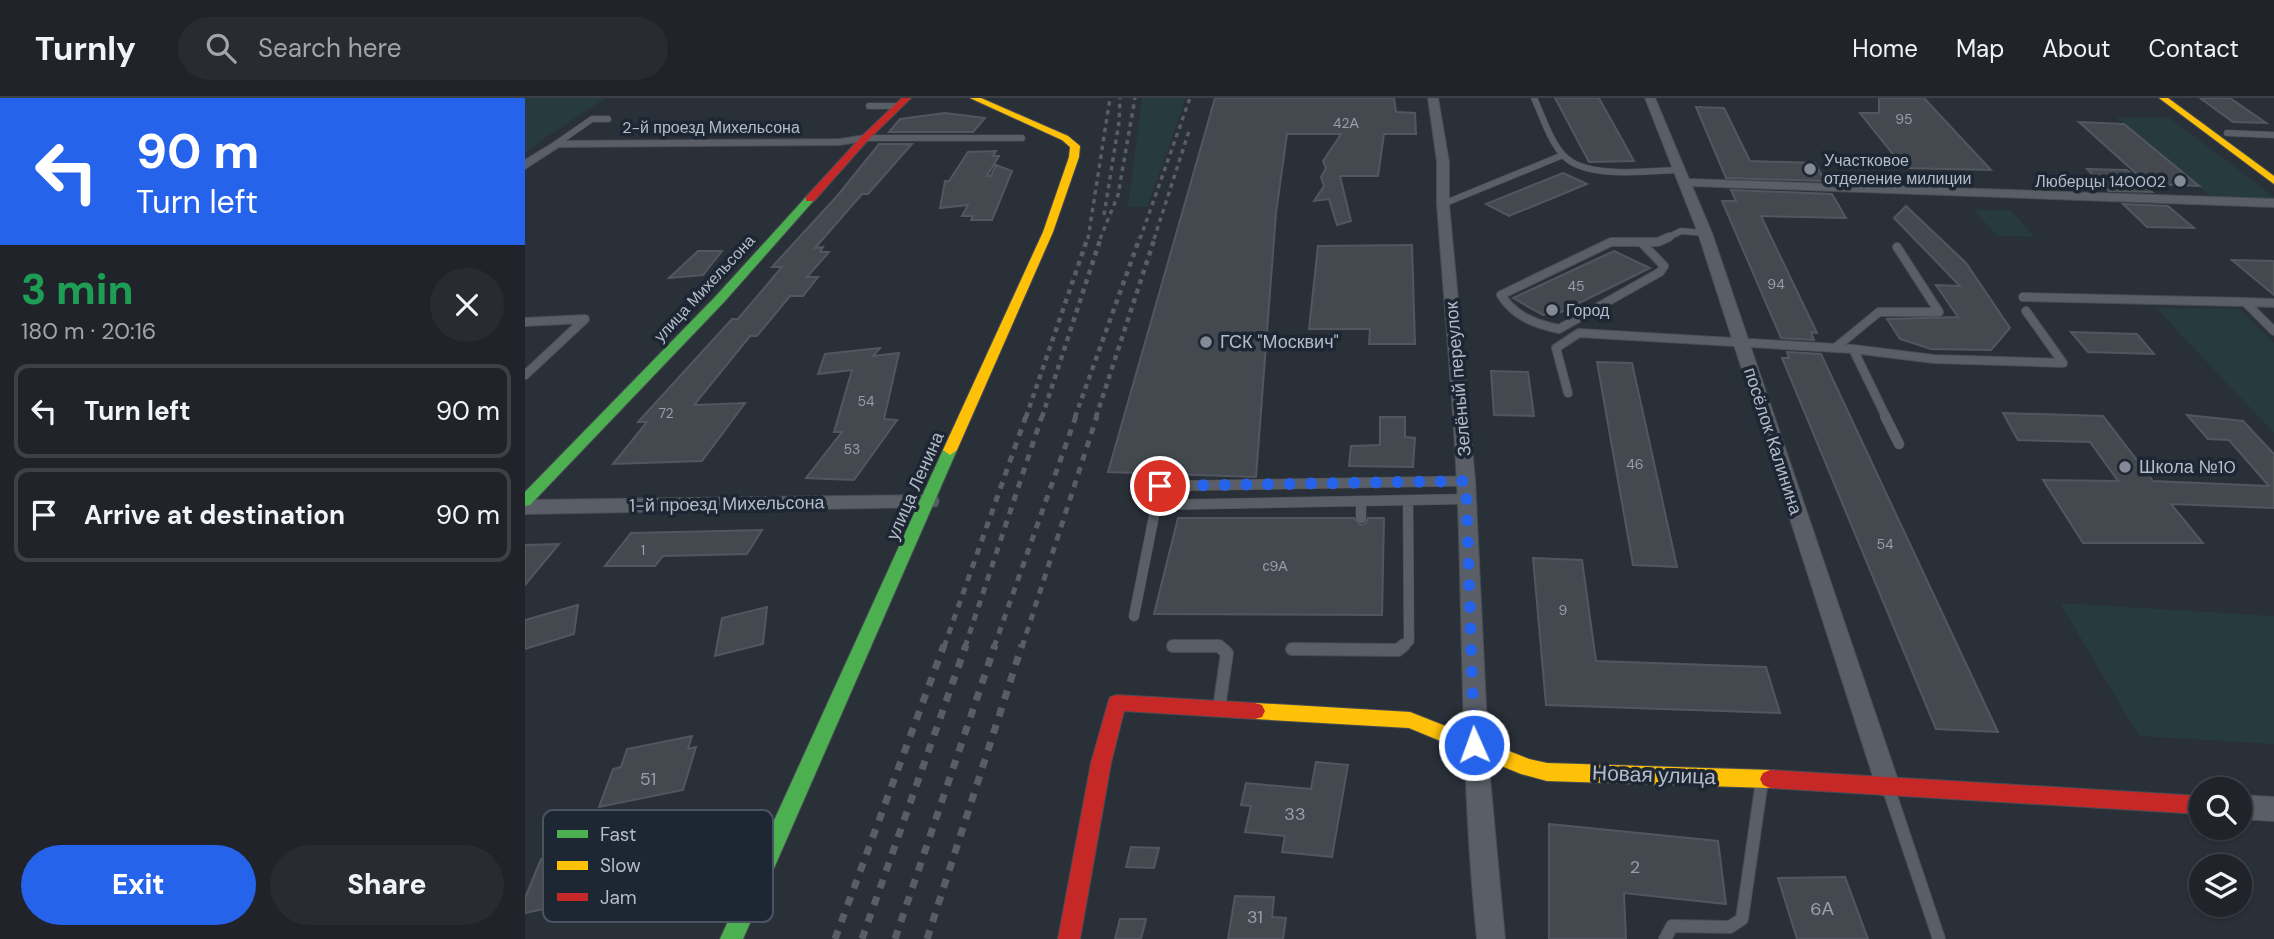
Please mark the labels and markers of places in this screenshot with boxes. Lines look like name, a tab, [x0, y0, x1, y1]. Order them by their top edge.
place label: Участковое отделение милиции	[1824, 150, 1971, 189]
marker: Участковое отделение милиции	[1802, 161, 1818, 177]
place label: Люберцы 140002	[2035, 171, 2166, 192]
marker: Люберцы 140002	[2172, 173, 2188, 189]
place label: Город	[1566, 300, 1610, 321]
marker: Город	[1544, 302, 1560, 318]
place label: ГСК "Москвич"	[1220, 330, 1339, 354]
marker: ГСК "Москвич"	[1198, 334, 1214, 350]
place label: Школа №10	[2139, 455, 2236, 479]
pin	[1130, 456, 1190, 516]
marker: Школа №10	[2117, 459, 2133, 475]

